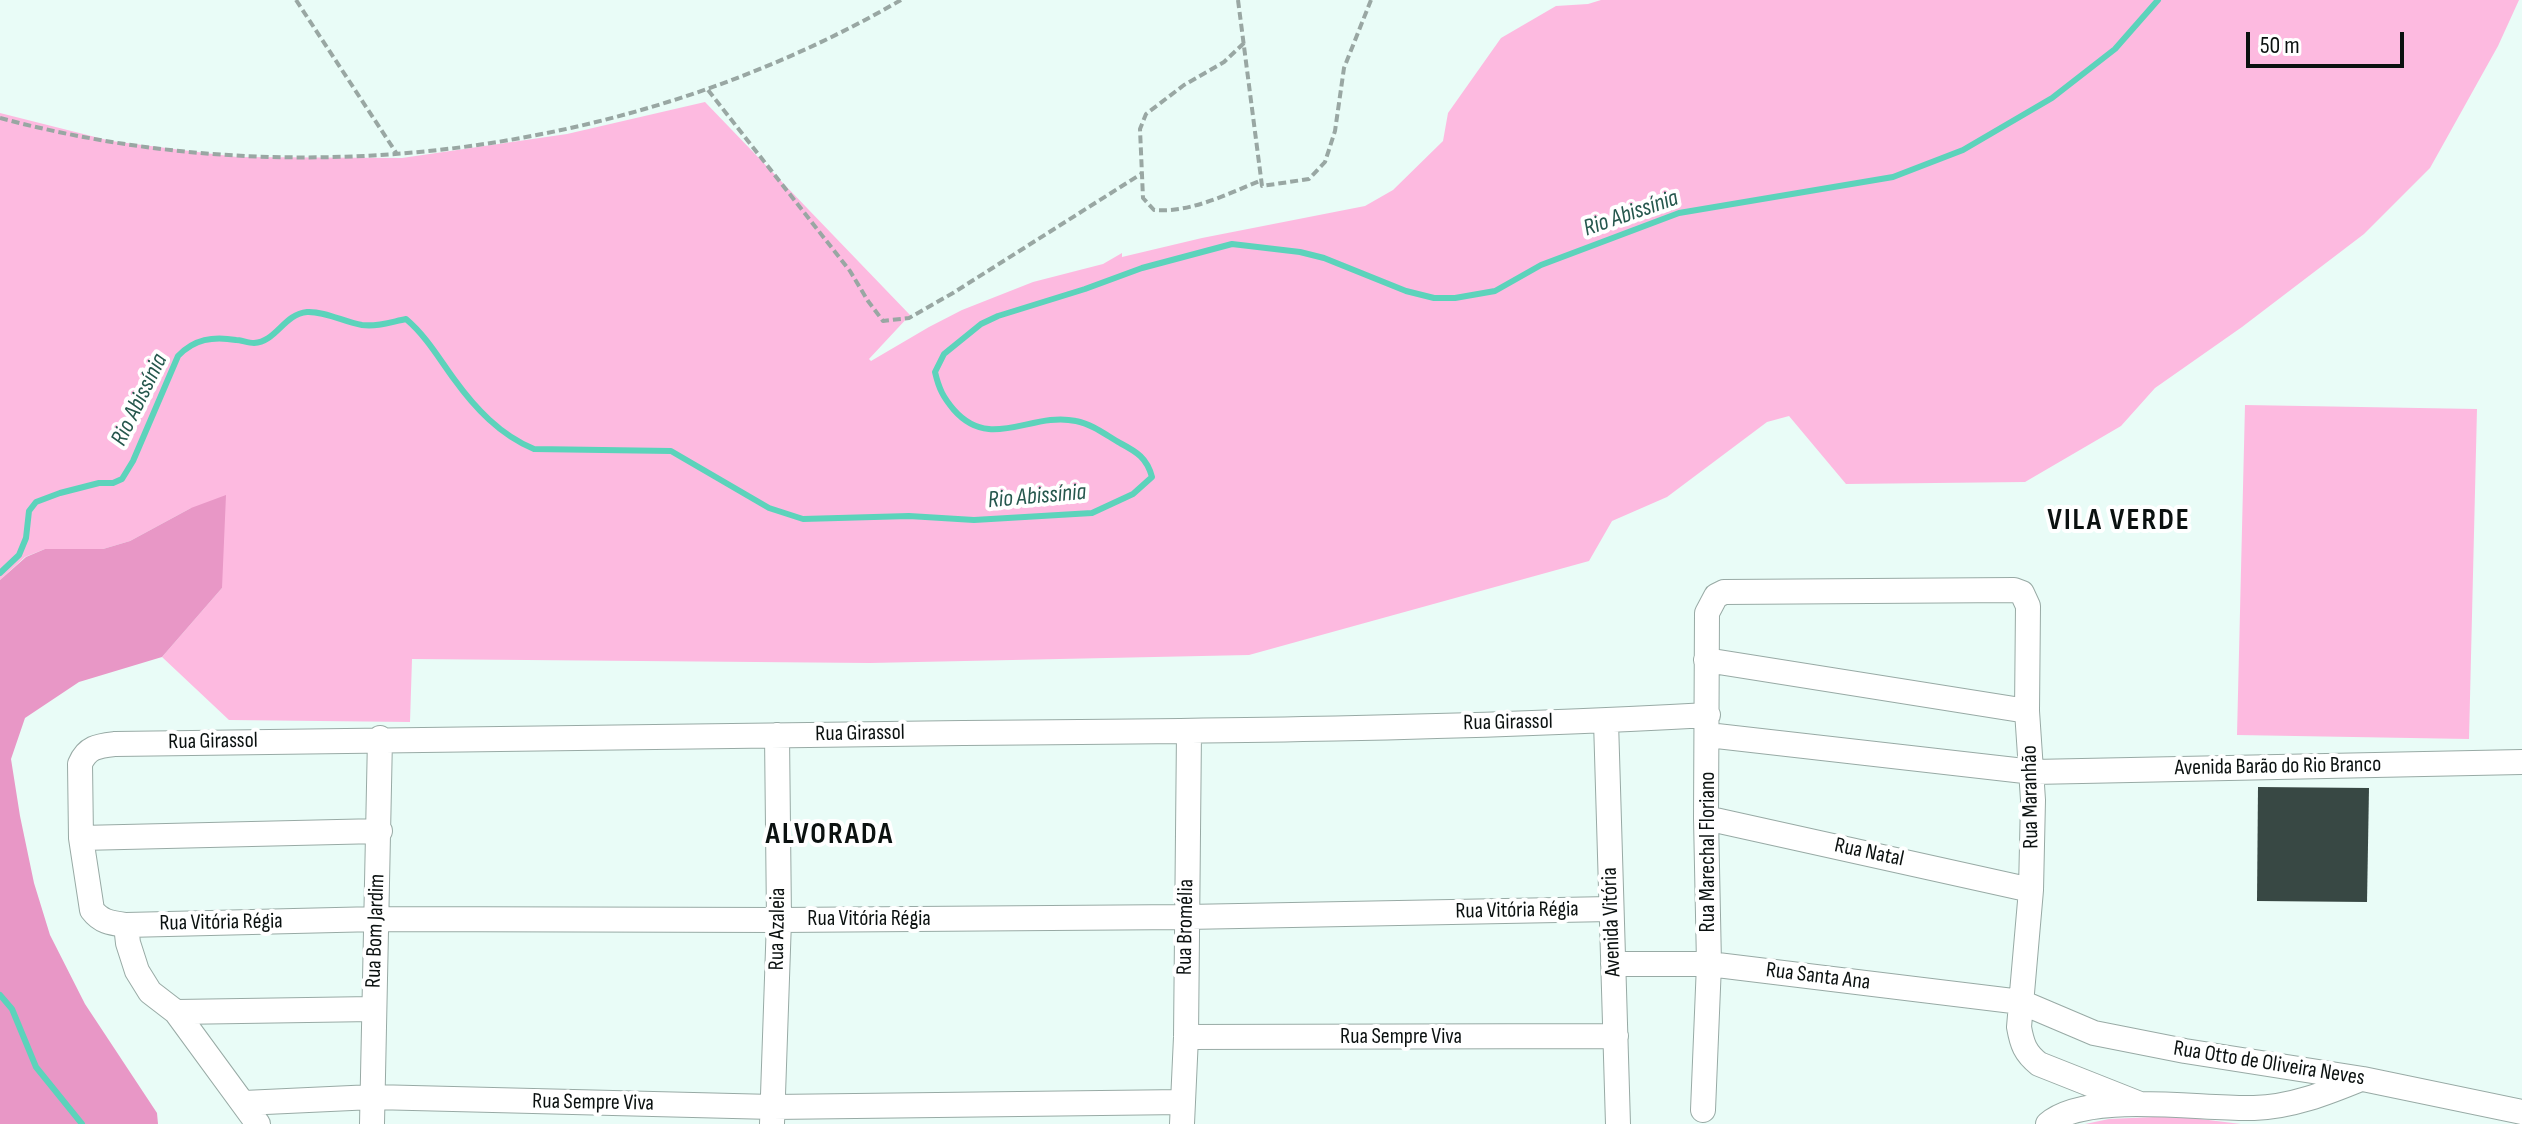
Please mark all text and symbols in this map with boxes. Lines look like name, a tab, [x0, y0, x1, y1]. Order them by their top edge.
scale bar	[2250, 16, 2408, 66]
text: 50 m	[2260, 31, 2300, 60]
water label: Rio Abissínia	[1580, 184, 1682, 244]
water label: Rio Abissínia	[105, 349, 175, 451]
water label: Rio Abissínia	[987, 478, 1087, 516]
district label: VILA VERDE	[2047, 503, 2191, 539]
street label: Rua Girassol	[1463, 709, 1553, 737]
street label: Rua Girassol	[815, 720, 905, 748]
street label: Rua Girassol	[168, 728, 258, 756]
street label: Rua Maranhão	[2017, 745, 2045, 849]
street label: Avenida Barão do Rio Branco	[2175, 752, 2381, 782]
street label: Rua Marechal Floriano	[1695, 772, 1721, 932]
district label: ALVORADA	[766, 817, 894, 853]
street label: Rua Natal	[1832, 833, 1906, 873]
street label: Avenida Vitória	[1597, 867, 1627, 977]
street label: Rua Bom Jardim	[361, 873, 391, 989]
street label: Rua Bromélia	[1172, 879, 1200, 975]
street label: Rua Azaleia	[764, 887, 792, 971]
street label: Rua Vitória Régia	[1455, 897, 1579, 925]
street label: Rua Vitória Régia	[807, 906, 931, 932]
street label: Rua Vitória Régia	[159, 909, 283, 937]
street label: Rua Santa Ana	[1764, 957, 1872, 997]
street label: Rua Sempre Viva	[1340, 1024, 1462, 1050]
street label: Rua Otto de Oliveira Neves	[2172, 1036, 2366, 1092]
street label: Rua Sempre Viva	[532, 1089, 654, 1117]

